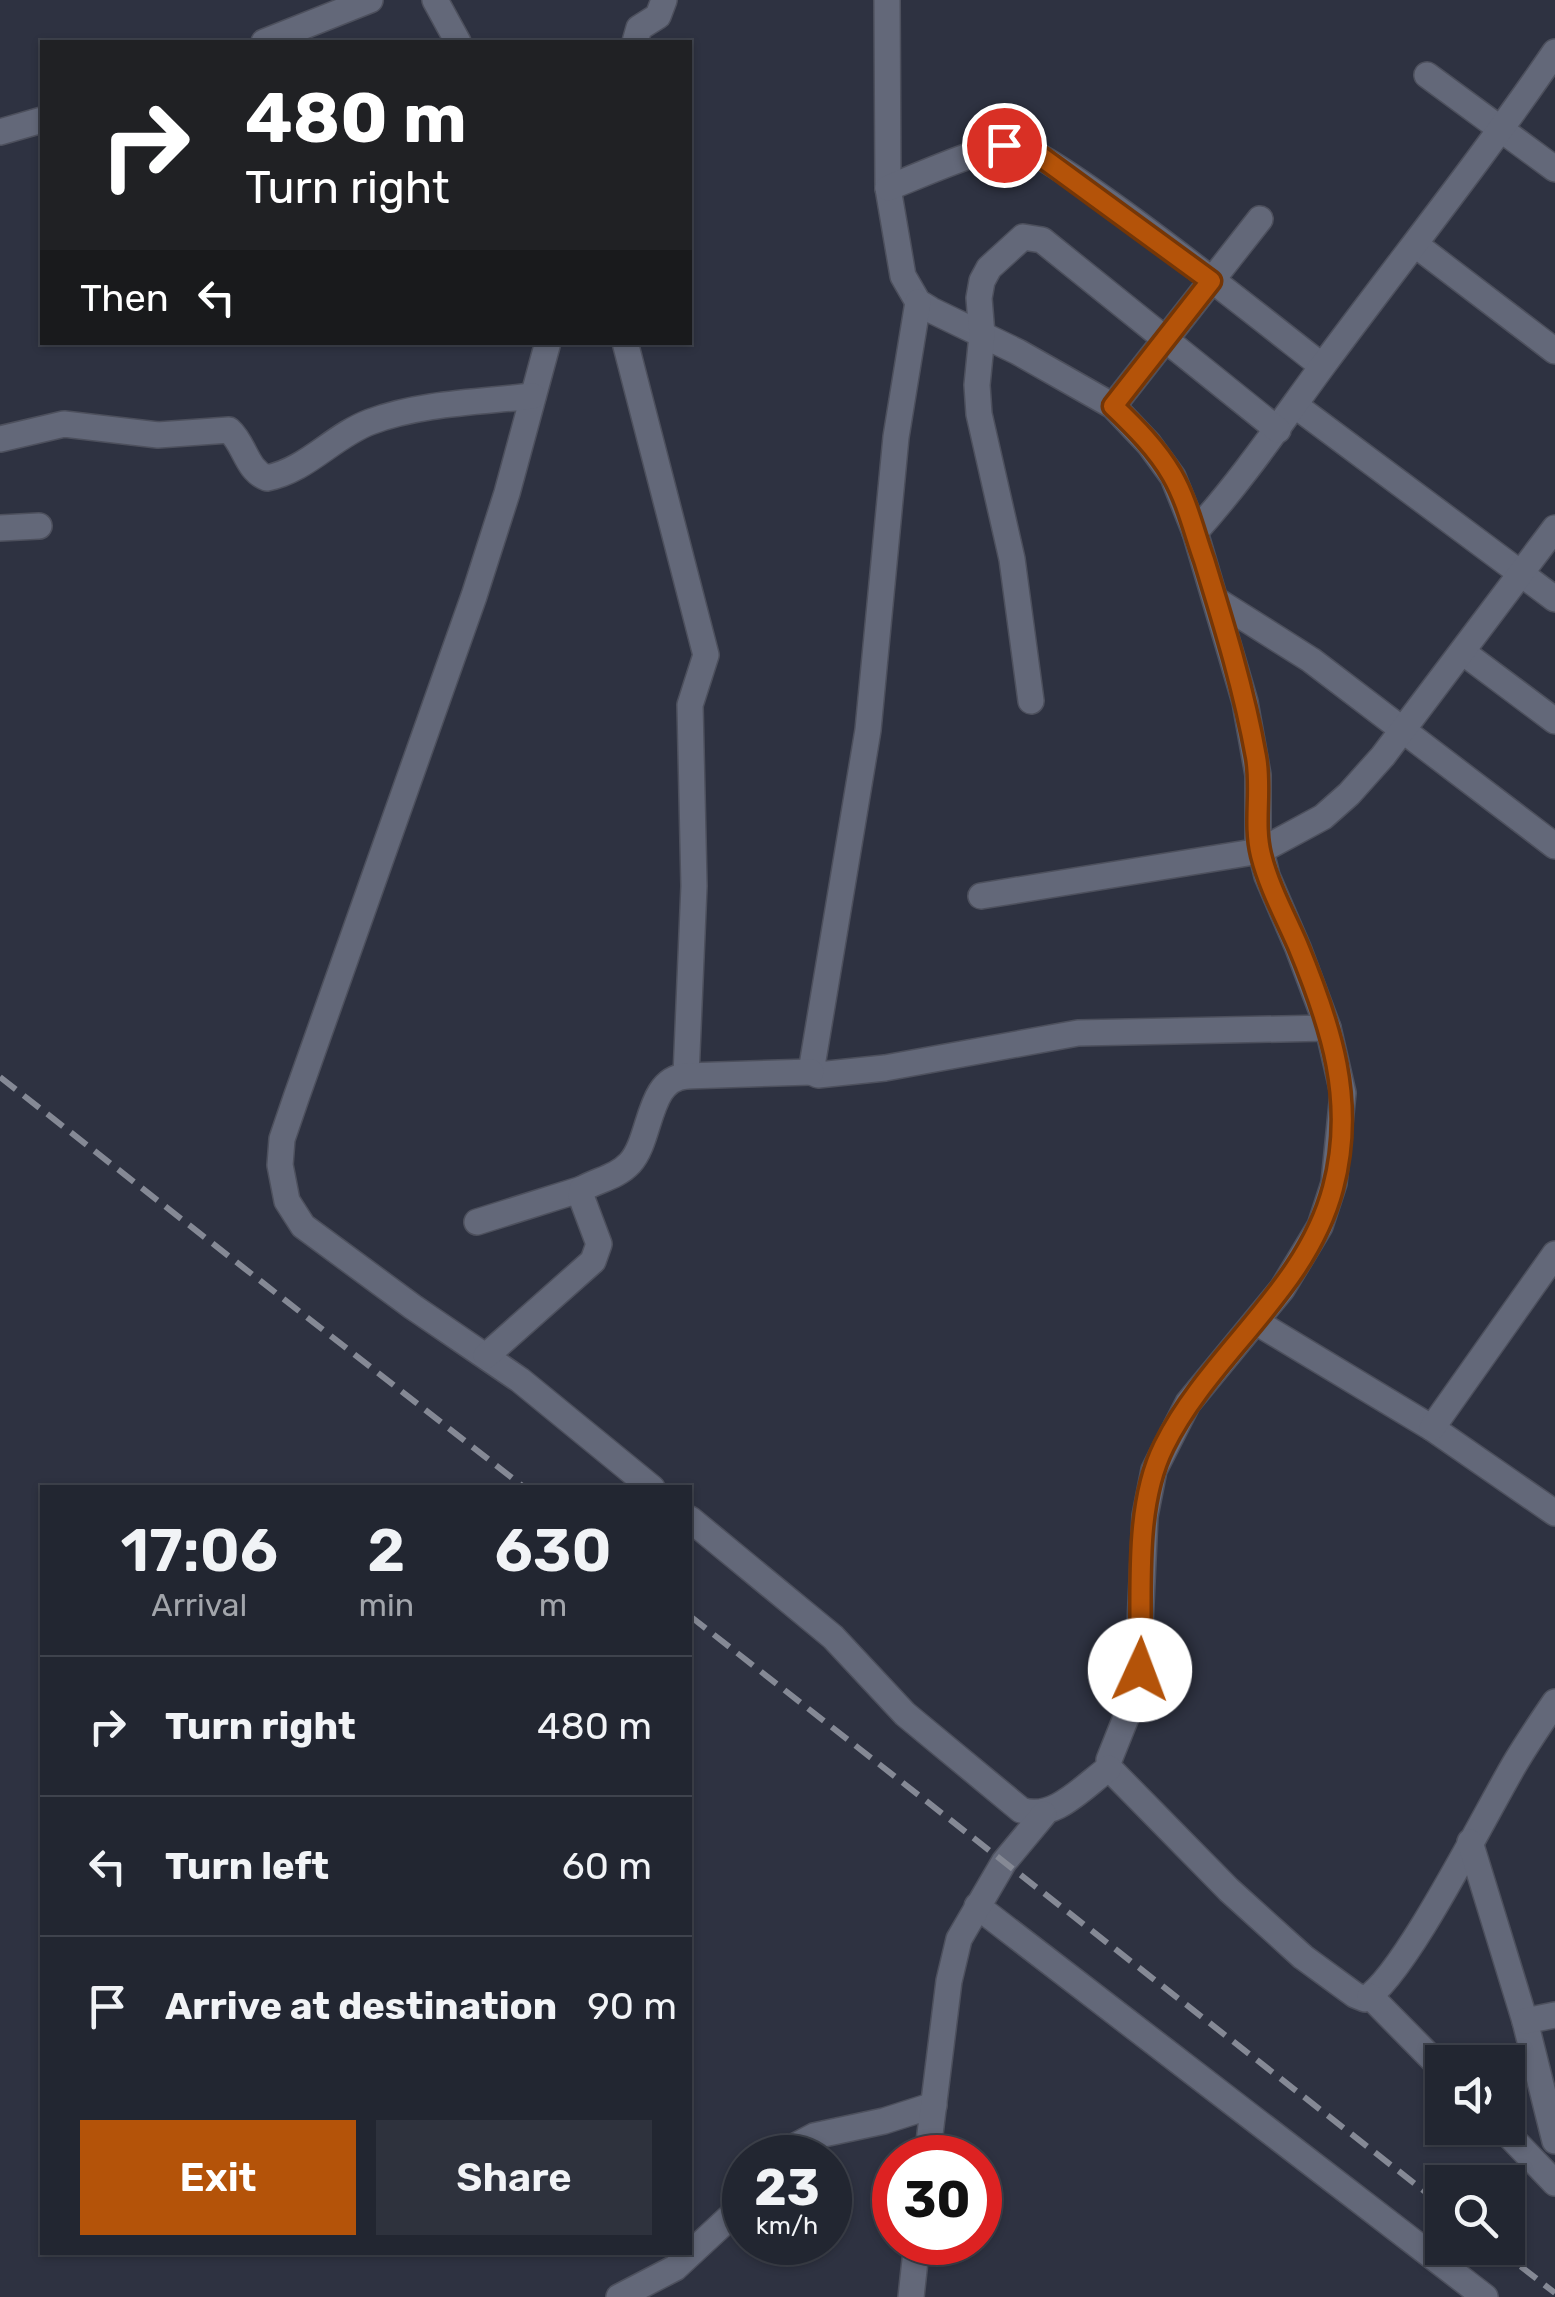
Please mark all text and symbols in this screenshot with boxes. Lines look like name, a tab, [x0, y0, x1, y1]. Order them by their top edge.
text: 480 m	[245, 77, 467, 160]
icon: right	[80, 80, 210, 210]
pin	[962, 103, 1047, 188]
icon: arrive	[977, 118, 1032, 173]
text: Turn right	[245, 161, 449, 214]
icon: left	[189, 270, 244, 325]
text: Then	[80, 275, 169, 321]
text: 17:06	[120, 1515, 278, 1586]
text: 2	[367, 1515, 405, 1586]
text: 630	[495, 1515, 612, 1586]
text: Arrival	[151, 1586, 247, 1624]
text: min	[358, 1586, 414, 1624]
text: m	[539, 1586, 567, 1624]
position arrow	[1088, 1618, 1192, 1722]
icon: right	[80, 1699, 135, 1754]
text: Turn right	[165, 1703, 356, 1749]
text: 480 m	[537, 1703, 652, 1749]
icon: left	[80, 1839, 135, 1894]
text: Turn left	[165, 1843, 329, 1889]
text: 60 m	[562, 1843, 652, 1889]
icon: arrive	[80, 1979, 135, 2034]
text: Arrive at destination	[165, 1983, 557, 2029]
text: 90 m	[587, 1983, 677, 2029]
map controls	[1425, 2045, 1525, 2265]
button: sound	[1425, 2045, 1525, 2145]
button: Exit	[80, 2120, 356, 2235]
button: Share	[376, 2120, 652, 2235]
speed limit sign: 30	[872, 2135, 1002, 2265]
text: 23	[754, 2158, 820, 2218]
button: search	[1425, 2165, 1525, 2265]
text: km/h	[756, 2211, 818, 2240]

